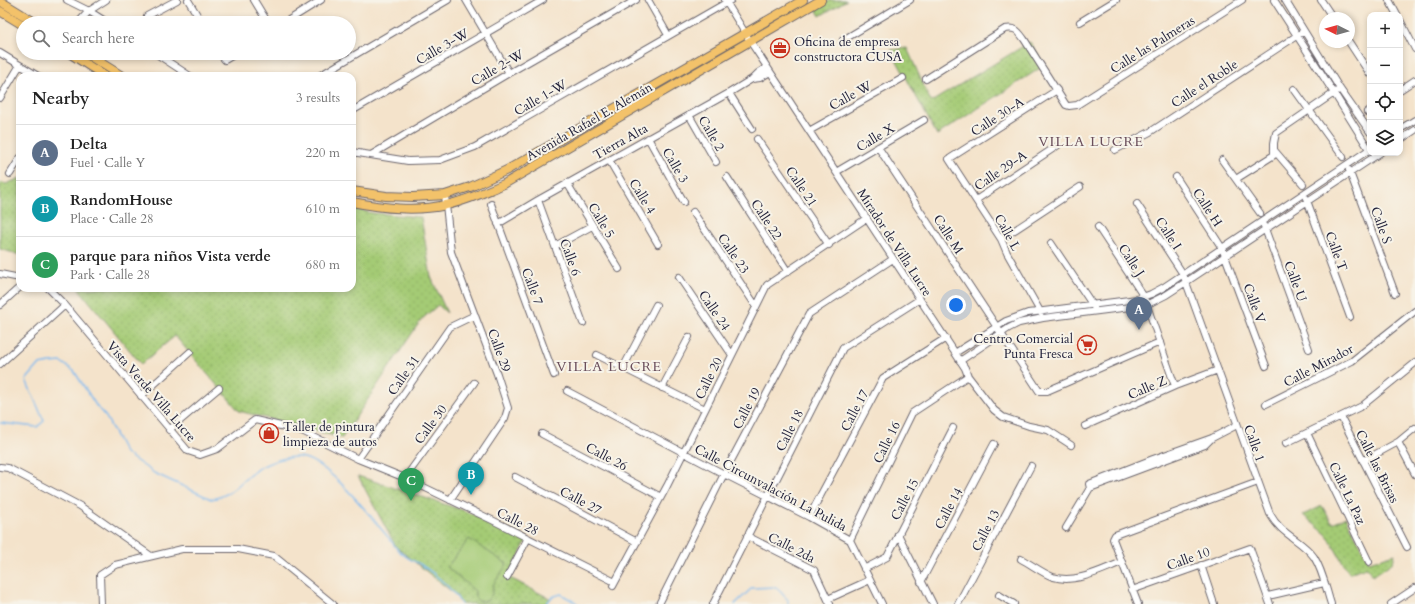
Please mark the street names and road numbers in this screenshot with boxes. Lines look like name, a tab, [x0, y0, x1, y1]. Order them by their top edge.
street label: Calle las Palmeras	[1107, 12, 1198, 78]
street label: Calle 3-W	[413, 24, 473, 69]
street label: Calle 2-W	[468, 45, 528, 90]
street label: Calle el Roble	[1168, 55, 1242, 112]
street label: Calle 1-W	[511, 75, 571, 120]
street label: Calle W	[826, 77, 875, 115]
street label: Avenida Rafael E. Alemán	[523, 78, 656, 165]
street label: Calle 30-A	[968, 93, 1028, 141]
street label: Calle 2	[694, 112, 729, 155]
street label: Tierra Alta	[590, 119, 651, 164]
street label: Calle X	[853, 119, 899, 156]
street label: Calle 3	[658, 144, 692, 187]
street label: Calle 29-A	[971, 146, 1031, 195]
street label: Calle 21	[781, 163, 821, 210]
street label: Calle 4	[625, 175, 660, 218]
street label: Mirador de Villa Lucre	[853, 185, 936, 300]
street label: Calle H	[1188, 185, 1226, 230]
street label: Calle 22	[746, 196, 786, 244]
street label: Calle 5	[584, 199, 619, 242]
street label: Calle S	[1366, 204, 1396, 246]
street label: Calle M	[929, 211, 968, 258]
street label: Calle L	[990, 211, 1025, 254]
street label: Calle I	[1151, 214, 1186, 254]
street label: Calle T	[1321, 229, 1352, 274]
street label: Calle 23	[713, 230, 753, 277]
street label: Calle 6	[555, 236, 585, 279]
street label: Calle J	[1114, 241, 1149, 281]
street label: Calle U	[1279, 258, 1311, 305]
street label: Calle 7	[517, 265, 547, 308]
street label: Calle V	[1239, 281, 1270, 326]
street label: Calle 24	[694, 287, 734, 334]
street label: Calle 29	[483, 326, 515, 375]
street label: Vista Verde Villa Lucre	[103, 338, 200, 446]
street label: Calle Mirador	[1280, 340, 1357, 392]
street label: Calle 31	[384, 352, 424, 399]
street label: Calle 20	[691, 354, 727, 403]
street label: Calle Z	[1125, 372, 1170, 404]
street label: Calle 19	[728, 384, 766, 433]
street label: Calle 17	[836, 386, 874, 435]
street label: Calle 30	[410, 401, 451, 448]
street label: Calle 18	[772, 406, 808, 455]
street label: Calle 16	[869, 418, 905, 467]
street label: Calle 1	[1239, 422, 1269, 464]
street label: Calle las Brisas	[1351, 427, 1403, 506]
street label: Calle 26	[582, 438, 631, 476]
street label: Calle Circunvalación La Pulida	[691, 440, 850, 536]
street label: Calle La Paz	[1324, 459, 1370, 528]
street label: Calle 15	[886, 475, 923, 524]
street label: Calle 27	[556, 482, 605, 520]
street label: Calle 14	[930, 484, 968, 533]
street label: Calle 28	[493, 504, 542, 540]
street label: Calle 13	[967, 506, 1004, 555]
street label: Calle 2da	[765, 528, 819, 568]
street label: Calle 10	[1164, 543, 1213, 575]

